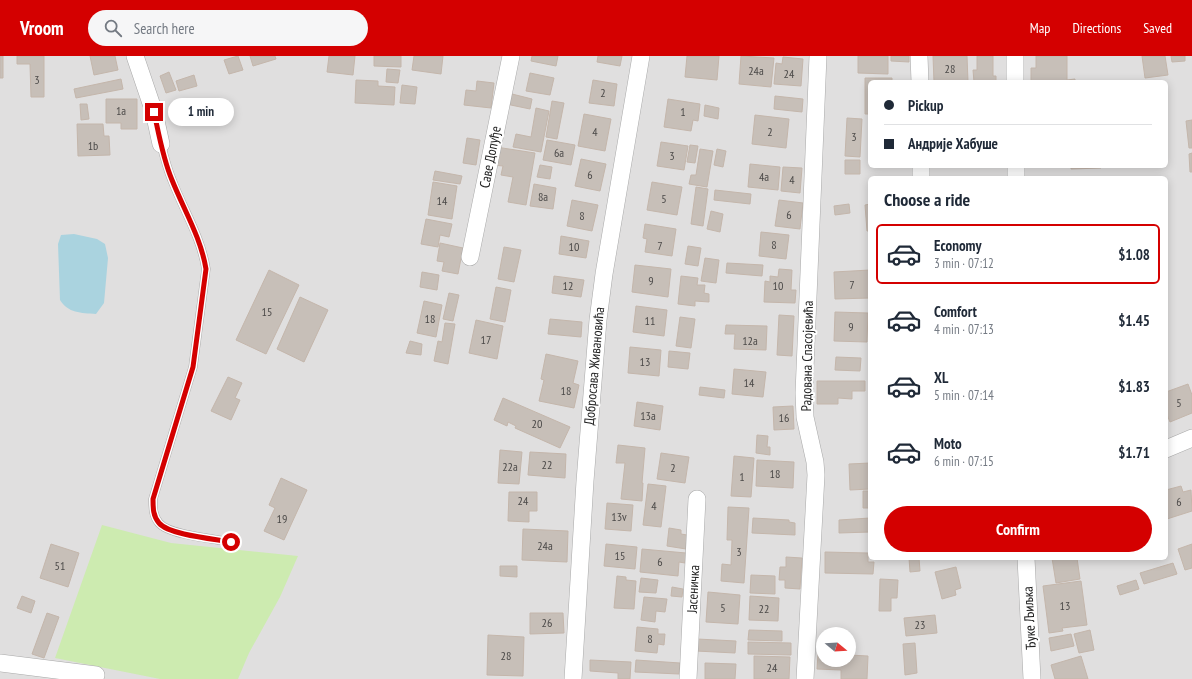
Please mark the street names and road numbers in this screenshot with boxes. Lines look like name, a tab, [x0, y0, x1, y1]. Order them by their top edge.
street label: Саве Допуђе	[475, 124, 505, 190]
street label: Радована Спасојевића	[797, 300, 817, 412]
street label: Добросава Живановића	[580, 306, 608, 426]
street label: Јасеничка	[683, 564, 703, 615]
street label: Ђуке Љиљка	[1018, 586, 1040, 650]

